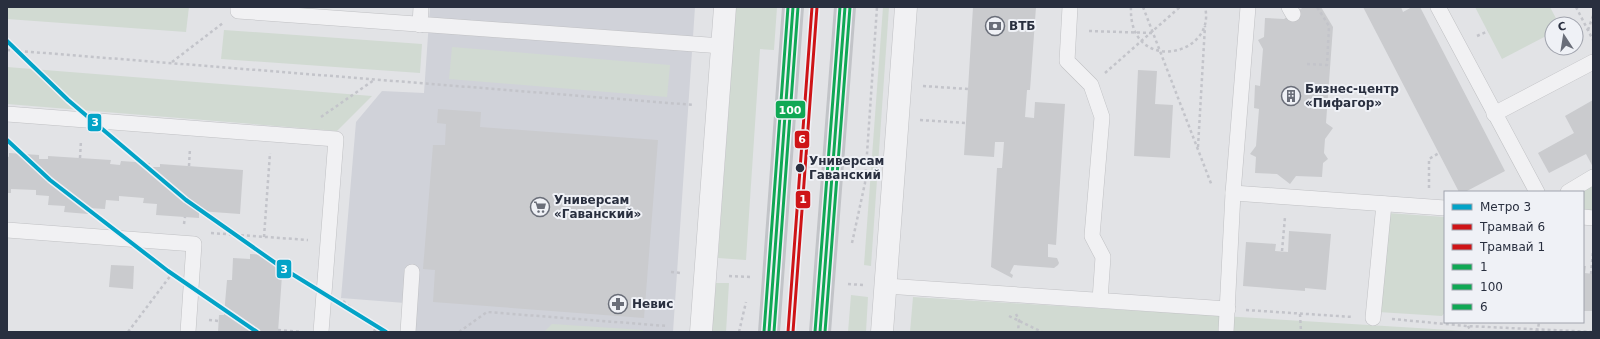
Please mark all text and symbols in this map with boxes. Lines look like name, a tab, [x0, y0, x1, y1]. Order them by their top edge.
bank icon: ВТБ	[984, 15, 1006, 37]
north arrow	[1544, 16, 1584, 56]
place label: ВТБ	[1009, 19, 1035, 33]
text: С	[1557, 20, 1567, 34]
place label: Бизнес-центр «Пифагор»	[1305, 82, 1399, 110]
building icon: Бизнес-центр «Пифагор»	[1280, 85, 1302, 107]
line badge: 100	[775, 100, 806, 119]
text: 100	[779, 104, 802, 117]
line badge: 3	[87, 113, 102, 132]
text: 3	[91, 116, 99, 129]
line badge: 6	[794, 130, 810, 149]
text: 6	[798, 133, 806, 146]
place label: Универсам Гаванский	[809, 154, 884, 182]
marker: Универсам Гаванский	[794, 162, 806, 174]
line badge: 1	[795, 190, 811, 209]
legend	[1444, 191, 1584, 323]
place label: Универсам «Гаванский»	[554, 193, 641, 221]
text: 1	[799, 193, 807, 206]
supermarket icon: Универсам «Гаванский»	[529, 196, 551, 218]
text: Метро 3	[1480, 200, 1531, 214]
text: Трамвай 6	[1479, 220, 1545, 234]
text: Трамвай 1	[1479, 240, 1545, 254]
line badge: 3	[276, 259, 292, 279]
text: 1	[1480, 260, 1488, 274]
text: 3	[280, 263, 288, 276]
text: 100	[1480, 280, 1503, 294]
pharmacy icon: Невис	[607, 293, 629, 315]
place label: Невис	[632, 297, 673, 311]
text: 6	[1480, 300, 1488, 314]

